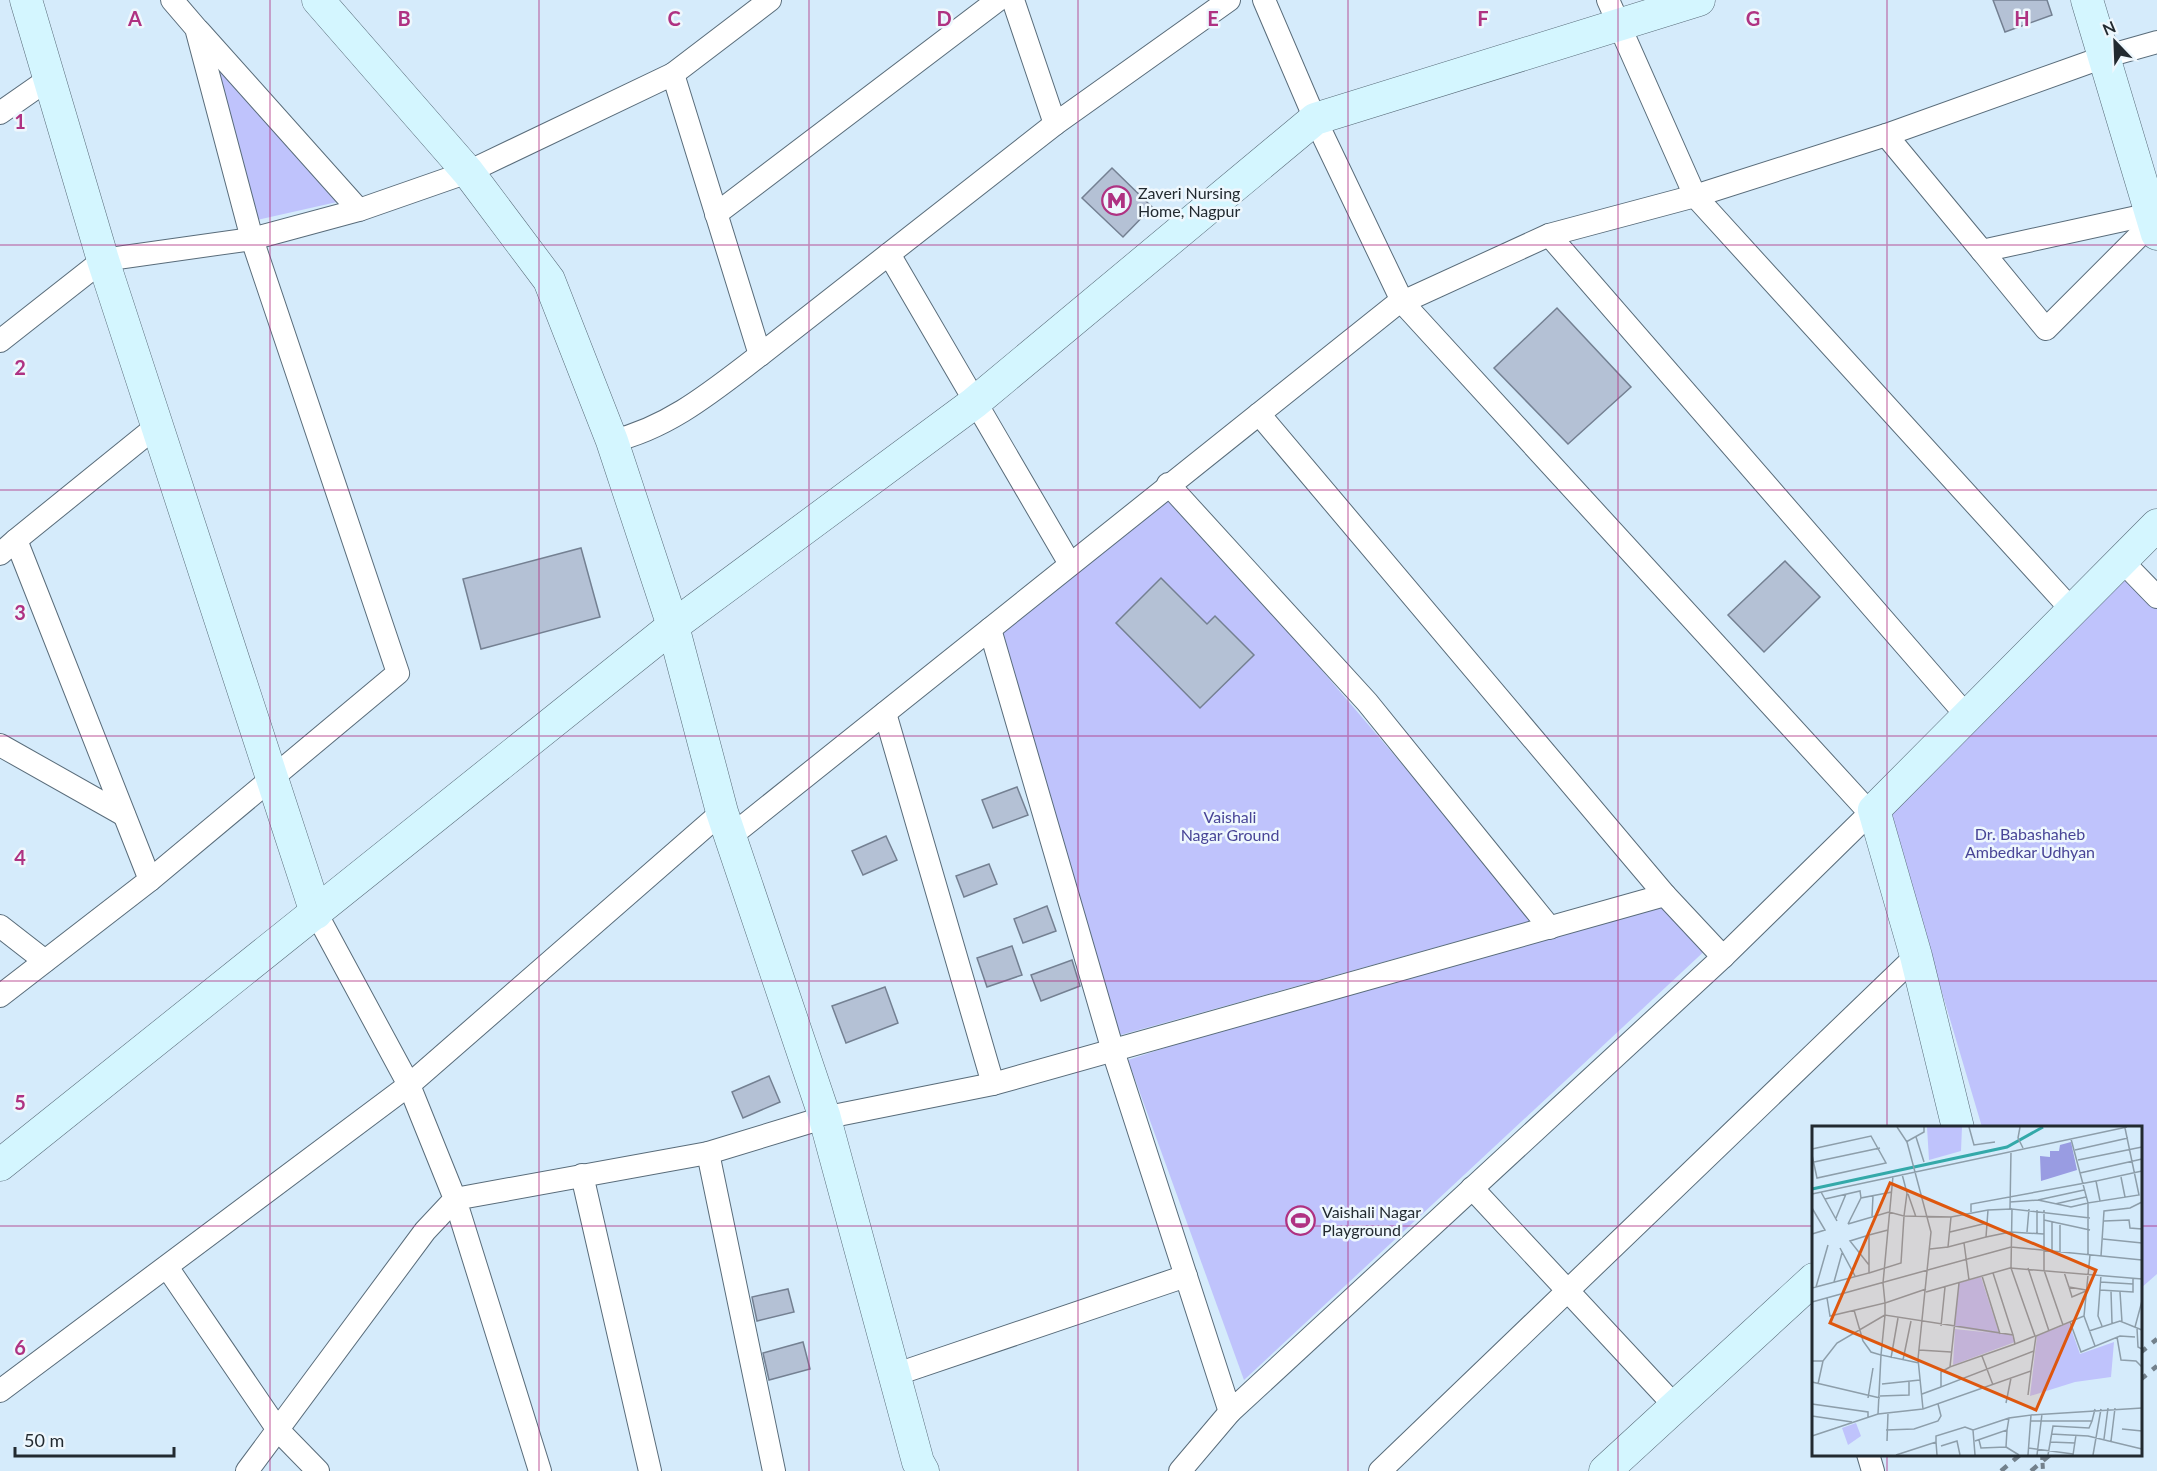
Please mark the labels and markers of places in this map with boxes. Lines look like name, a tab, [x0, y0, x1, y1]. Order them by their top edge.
place label: Zaveri Nursing Home, Nagpur	[1138, 183, 1241, 220]
metro station icon: Zaveri Nursing Home, Nagpur	[1101, 185, 1133, 217]
place label: Vaishali Nagar Playground	[1322, 1202, 1421, 1239]
sports icon: Vaishali Nagar Playground	[1285, 1204, 1317, 1236]

